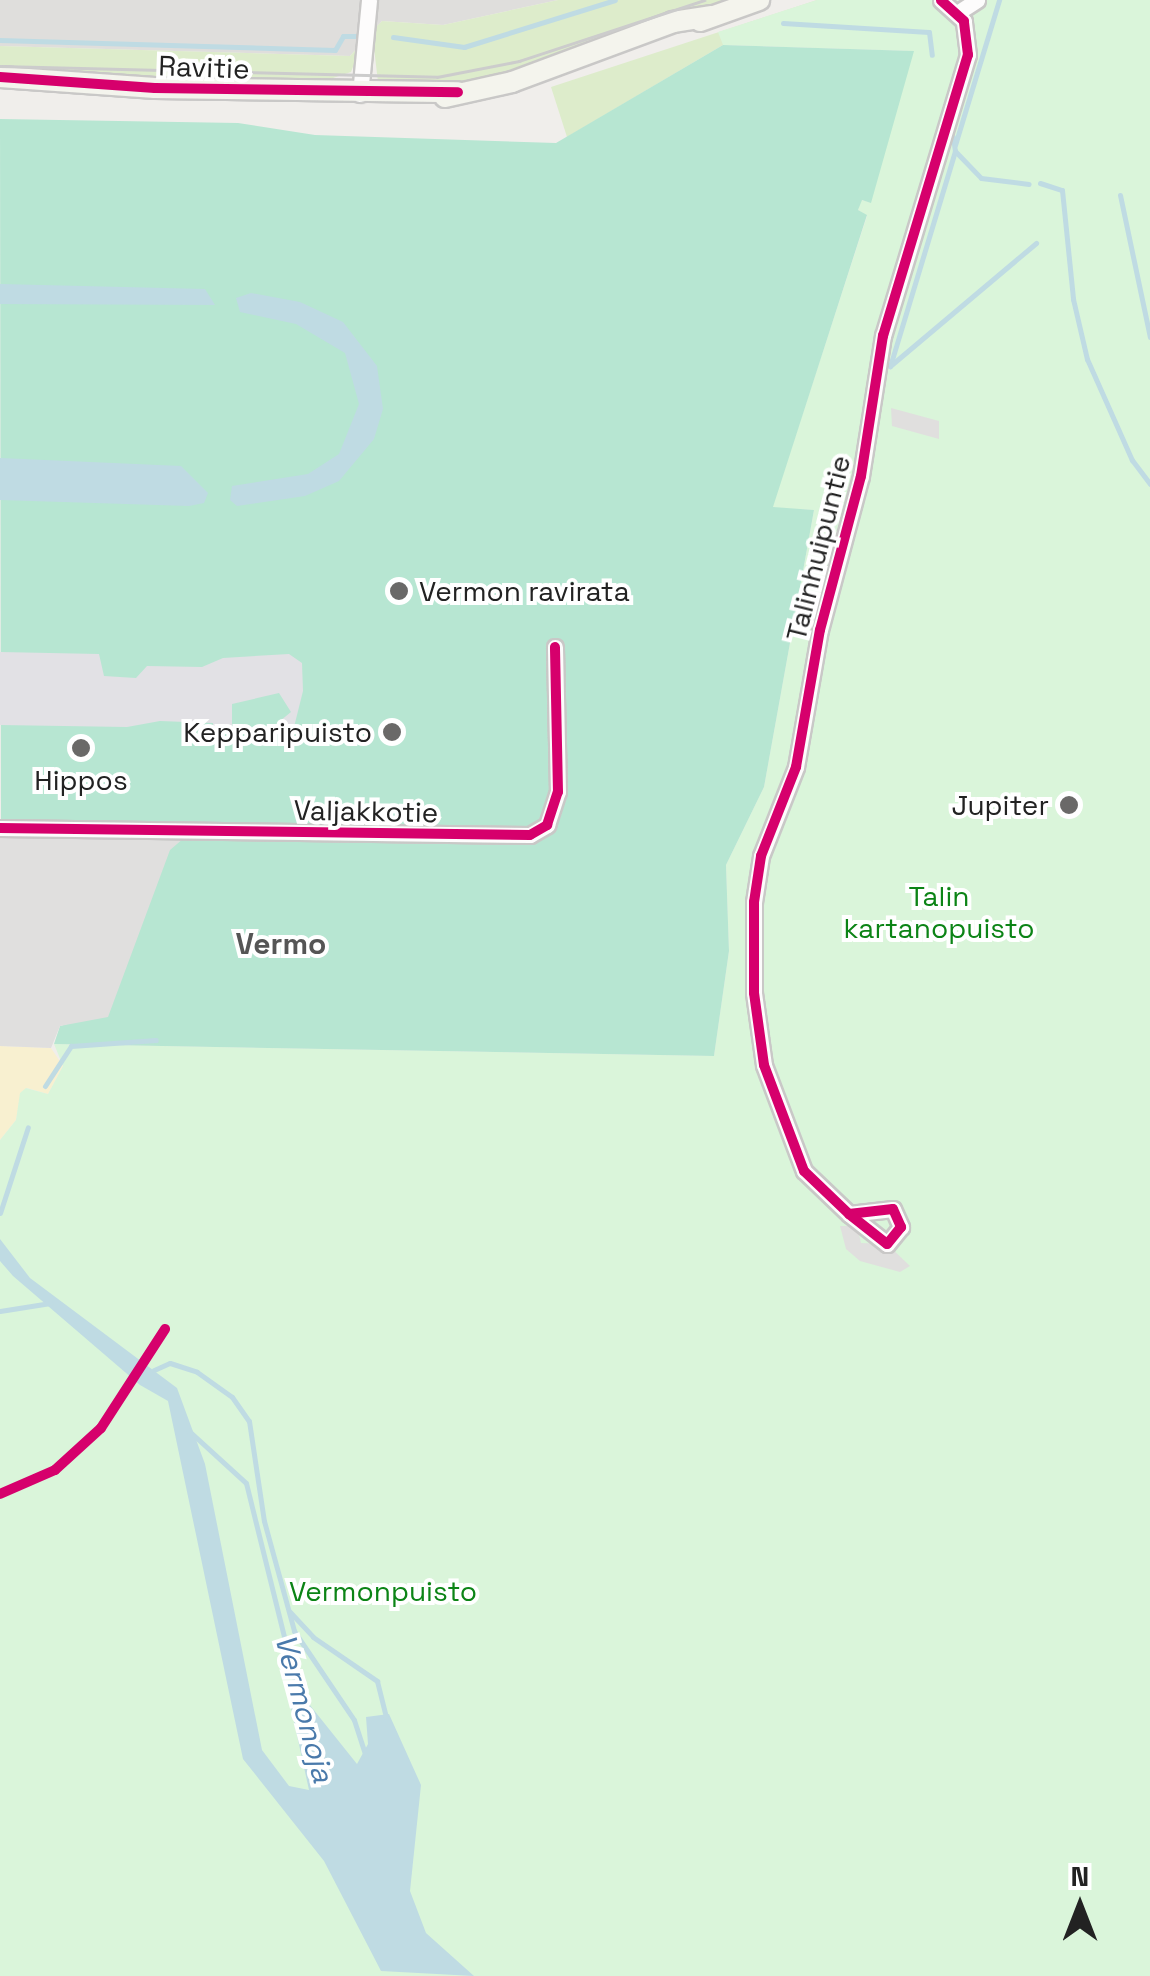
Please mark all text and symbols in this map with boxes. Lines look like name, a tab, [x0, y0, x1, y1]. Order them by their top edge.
street label: Ravitie	[158, 49, 250, 85]
street label: Talinhuipuntie	[779, 452, 857, 644]
place label: Vermon ravirata	[419, 574, 630, 608]
marker: Vermon ravirata	[388, 580, 410, 602]
place label: Kepparipuisto	[183, 715, 372, 749]
marker: Kepparipuisto	[381, 721, 403, 743]
marker: Hippos	[70, 737, 92, 759]
place label: Hippos	[34, 763, 128, 797]
place label: Jupiter	[952, 788, 1049, 822]
street label: Valjakkotie	[293, 793, 439, 829]
marker: Jupiter	[1058, 794, 1080, 816]
park label: Talin kartanopuisto	[844, 879, 1034, 945]
district label: Vermo	[236, 926, 326, 962]
park label: Vermonpuisto	[289, 1574, 477, 1608]
water label: Vermonoja	[267, 1630, 341, 1786]
north arrow	[1030, 1856, 1130, 1956]
text: N	[1071, 1858, 1089, 1894]

